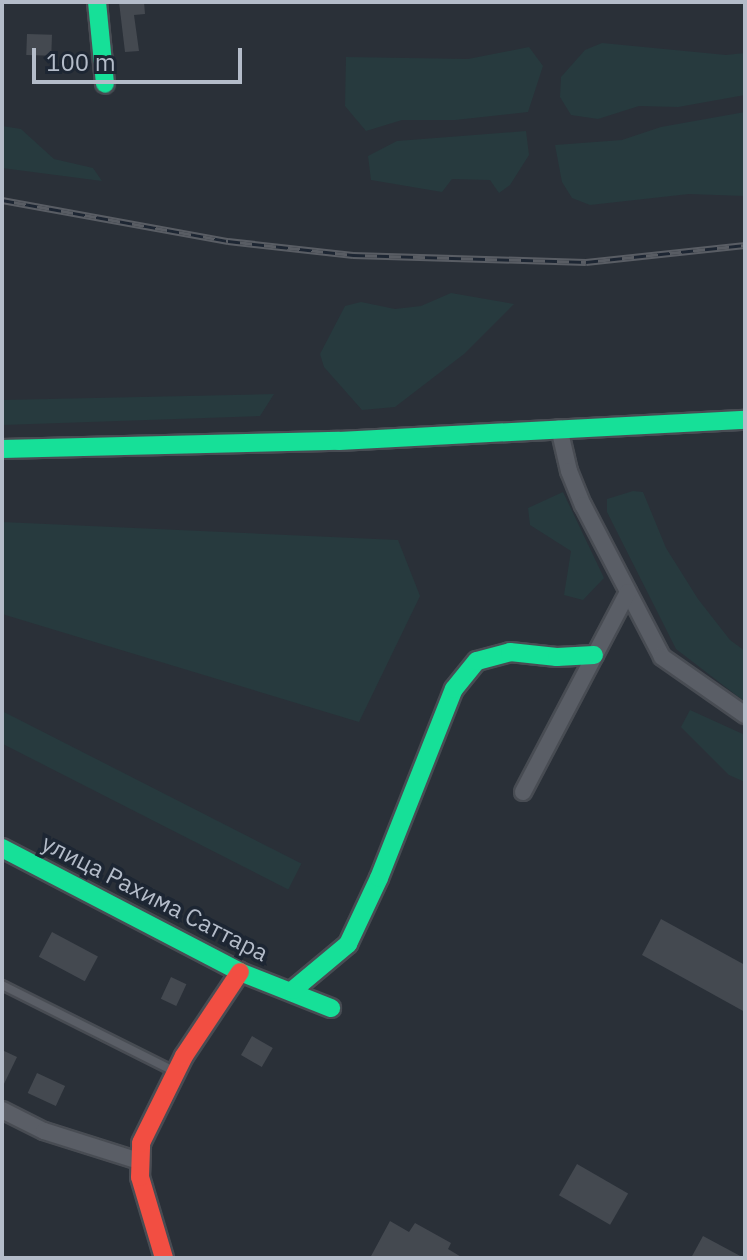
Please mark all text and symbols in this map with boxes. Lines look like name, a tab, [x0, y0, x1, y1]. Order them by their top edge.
scale bar	[36, 32, 246, 82]
text: 100 m	[46, 46, 116, 78]
street label: улица Рахима Саттара	[37, 828, 273, 968]

